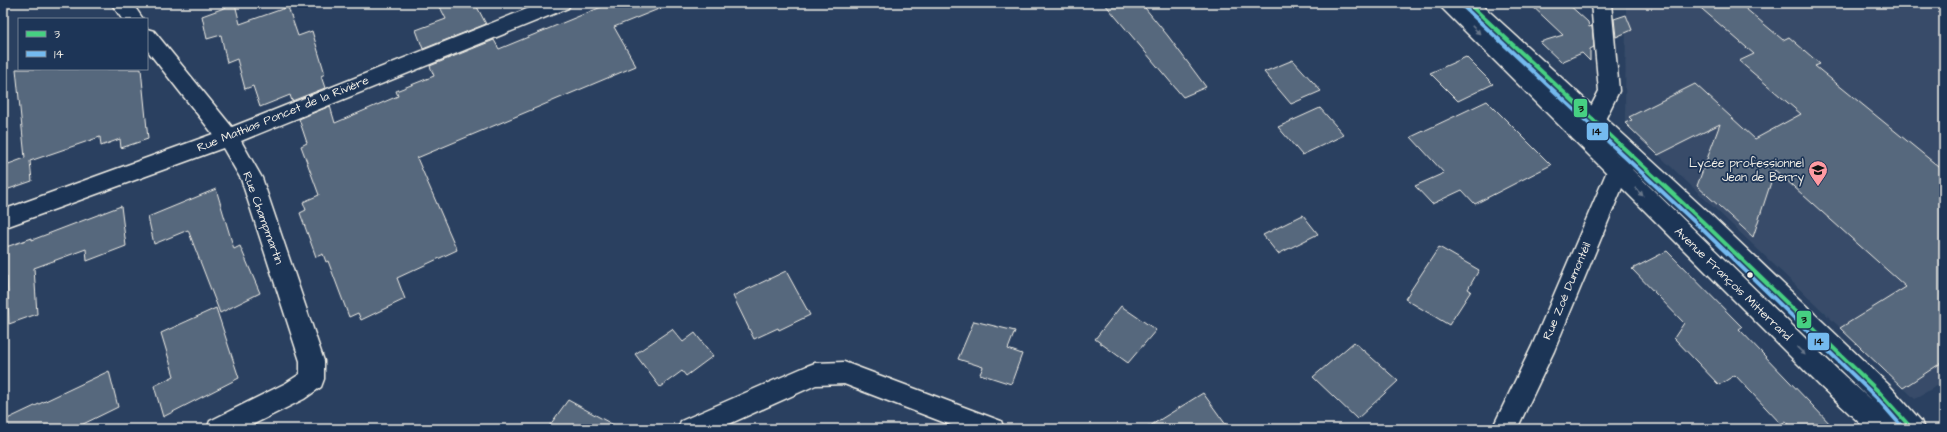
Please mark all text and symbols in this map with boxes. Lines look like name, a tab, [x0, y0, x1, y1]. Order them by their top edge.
legend	[18, 18, 148, 70]
text: 3	[54, 26, 60, 43]
one-way arrow	[1471, 26, 1481, 35]
text: 14	[54, 46, 64, 63]
street label: Rue Mathias Poncet de la Rivière	[195, 71, 372, 156]
line badge: 3	[1573, 98, 1588, 118]
text: 3	[1577, 101, 1584, 116]
line badge: 14	[1586, 122, 1609, 141]
text: 14	[1593, 124, 1602, 139]
place label: Lycée professionnel Jean de Berry	[1689, 155, 1804, 187]
school or university icon: Lycée professionnel Jean de Berry	[1807, 159, 1829, 187]
street label: Rue Champmartin	[238, 169, 288, 267]
one-way arrow	[1634, 187, 1644, 197]
street label: Avenue François Mitterrand	[1671, 223, 1795, 345]
street label: Rue Zoé Dumontéil	[1539, 240, 1595, 342]
unlabelled marker	[1745, 270, 1755, 280]
line badge: 3	[1796, 310, 1812, 329]
text: 3	[1800, 312, 1807, 327]
line badge: 14	[1807, 332, 1830, 351]
text: 14	[1815, 334, 1824, 349]
one-way arrow	[1796, 347, 1806, 356]

